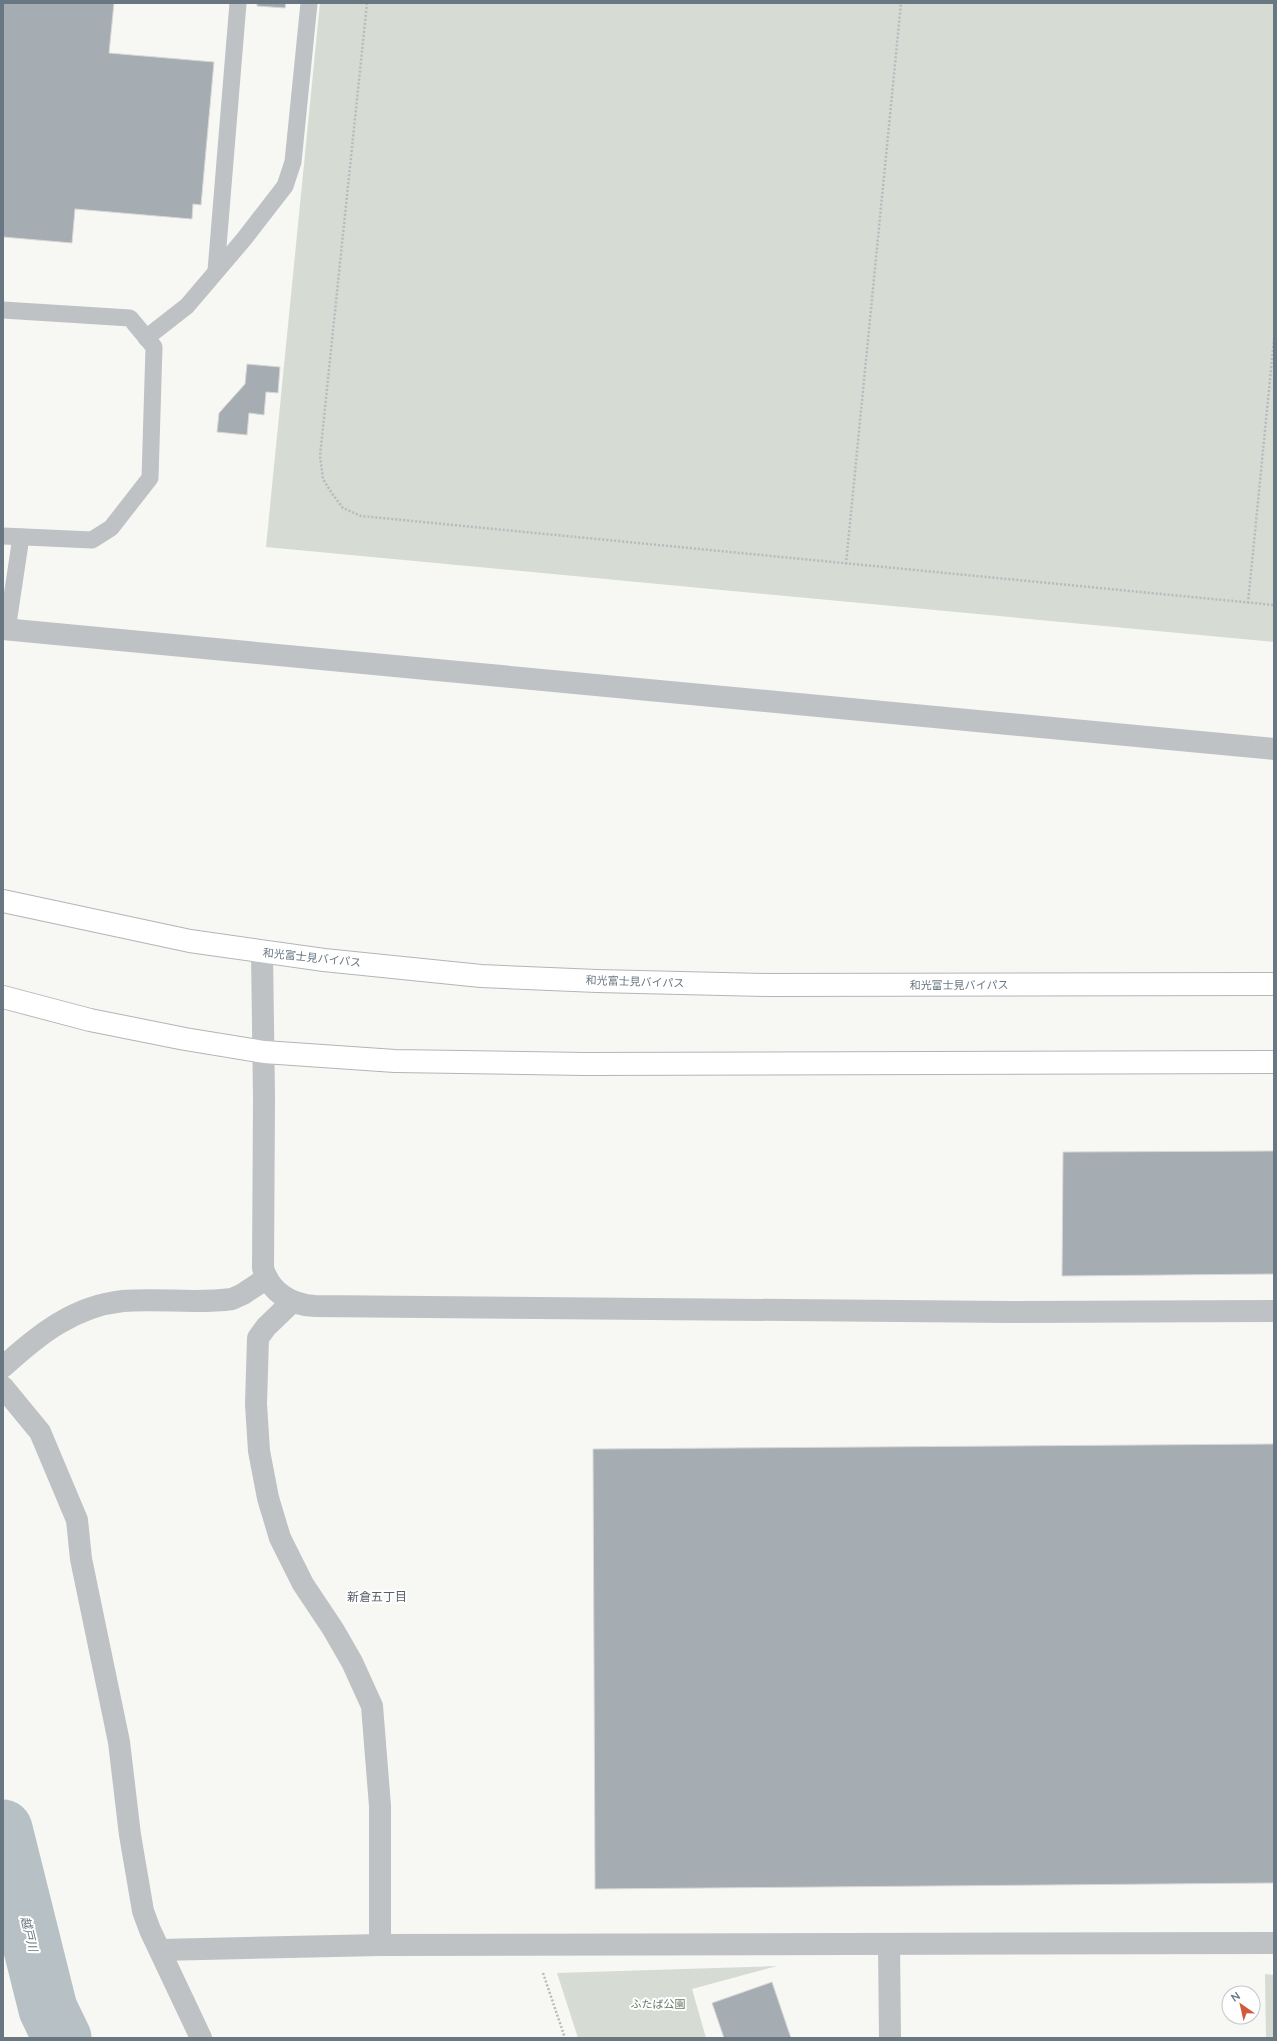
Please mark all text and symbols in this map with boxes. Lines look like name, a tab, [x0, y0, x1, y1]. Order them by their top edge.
street label: 和光富士見バイパス	[262, 945, 362, 971]
street label: 和光富士見バイパス	[585, 973, 685, 991]
street label: 和光富士見バイパス	[910, 978, 1008, 993]
district label: 新倉五丁目	[347, 1589, 407, 1605]
water label: 越戸川	[17, 1915, 42, 1955]
north arrow	[1221, 1985, 1261, 2025]
text: N	[1228, 1989, 1243, 2006]
park label: ふたば公園	[631, 1997, 686, 2012]

